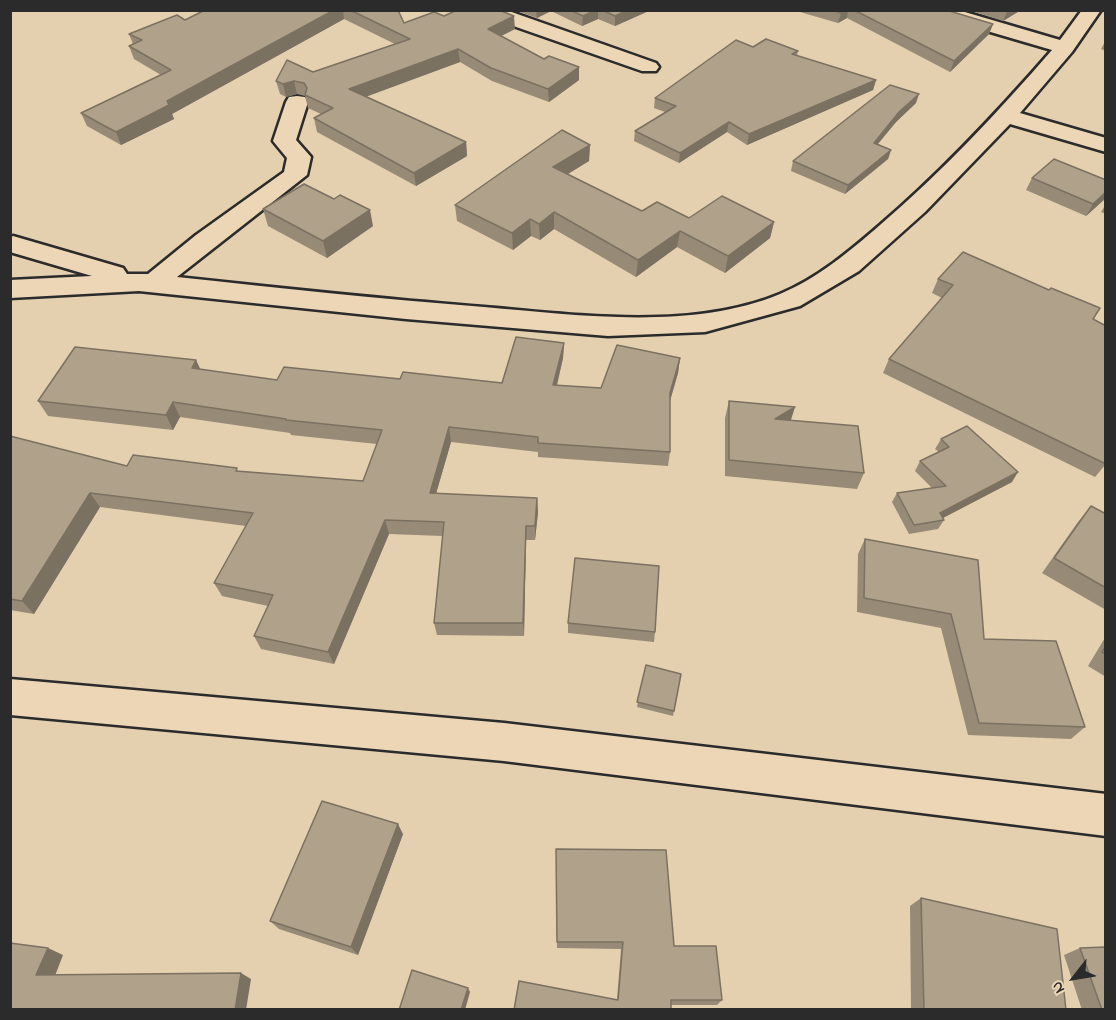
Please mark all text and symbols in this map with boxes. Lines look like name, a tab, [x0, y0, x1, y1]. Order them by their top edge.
north arrow	[1044, 948, 1104, 1008]
text: N	[1046, 976, 1072, 998]

